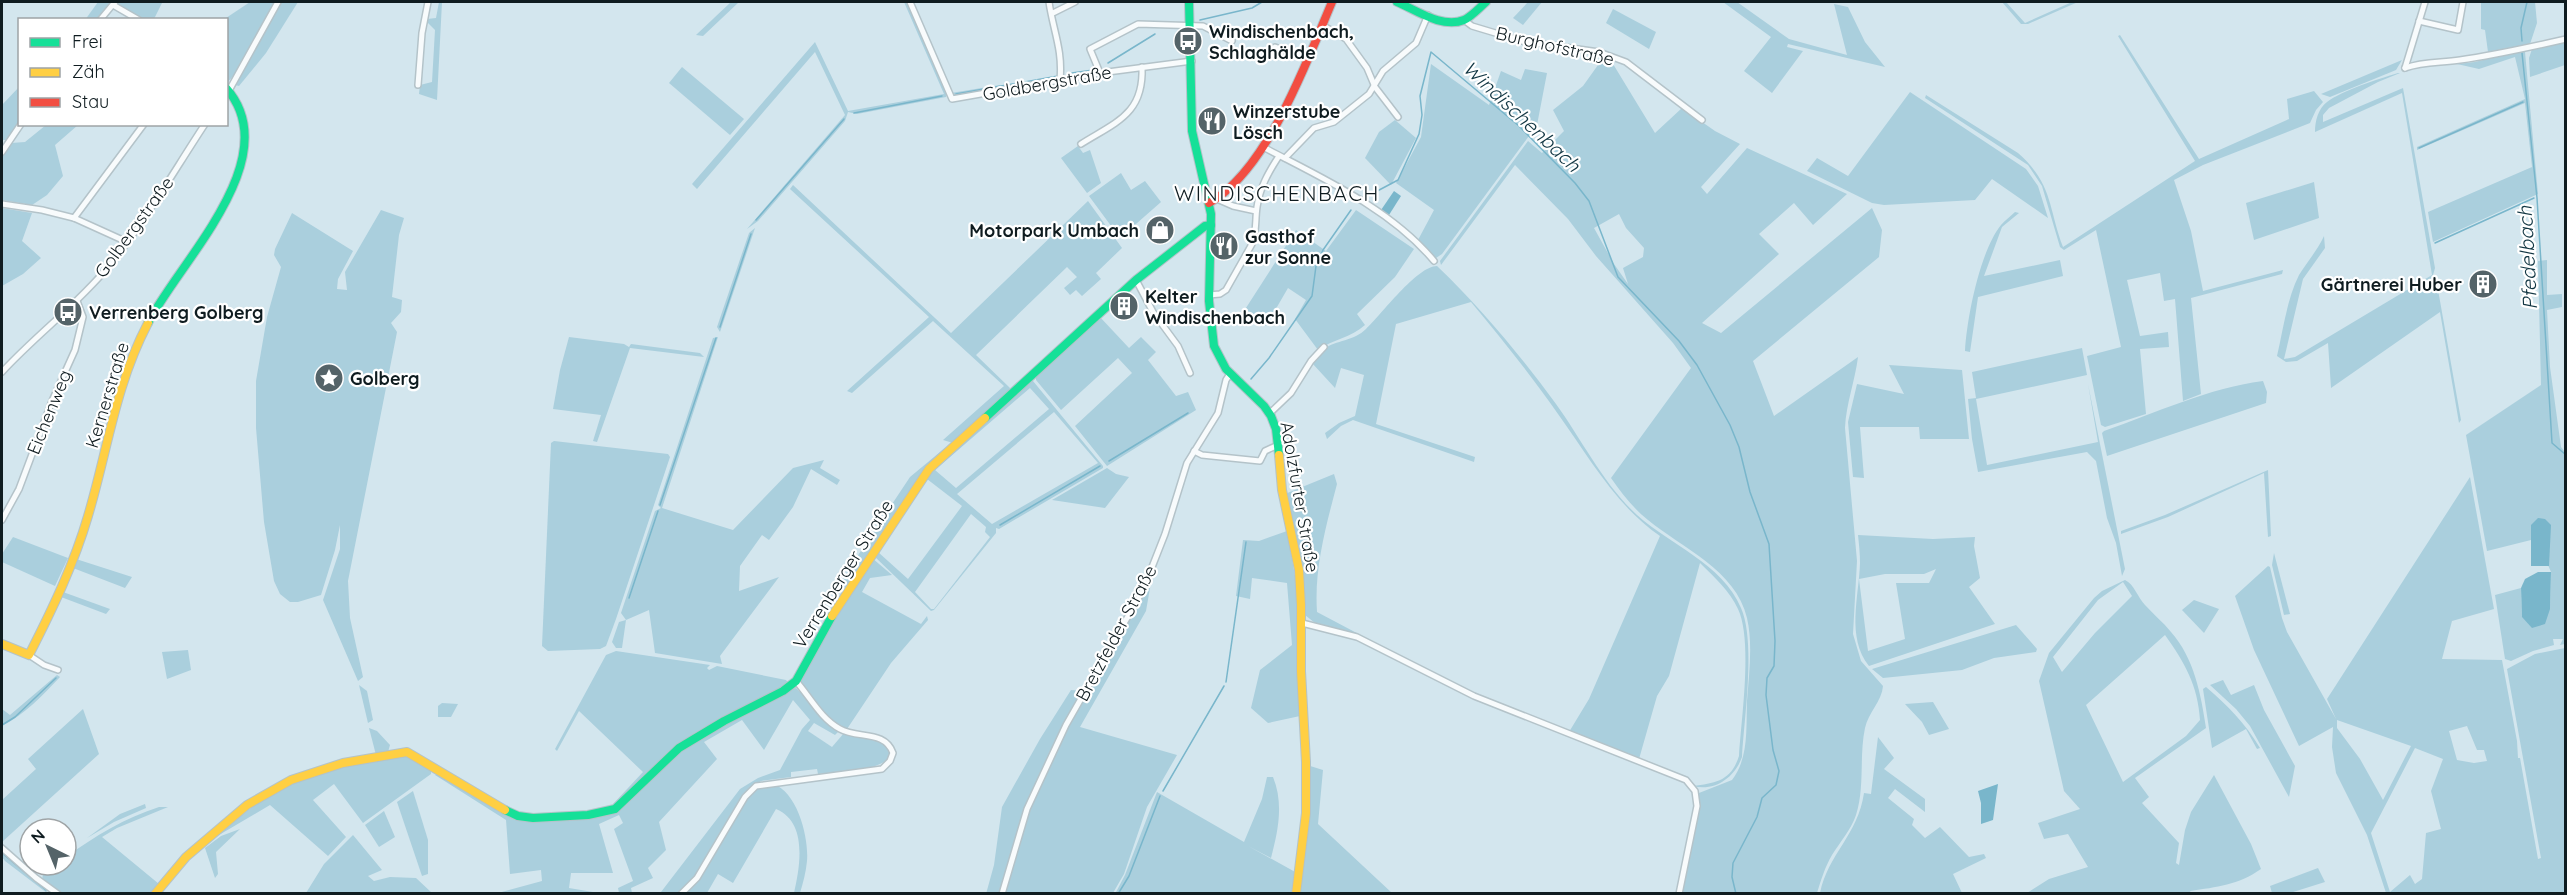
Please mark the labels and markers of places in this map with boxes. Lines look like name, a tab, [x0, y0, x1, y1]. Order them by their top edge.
place label: Windischenbach, Schlaghälde	[1209, 20, 1354, 64]
bus stop icon: Windischenbach, Schlaghälde	[1172, 25, 1204, 57]
place label: Winzerstube Lösch	[1233, 100, 1340, 144]
restaurant icon: Winzerstube Lösch	[1196, 105, 1228, 137]
shop icon: Motorpark Umbach	[1144, 214, 1176, 246]
place label: Motorpark Umbach	[969, 219, 1139, 242]
place label: Gasthof zur Sonne	[1245, 225, 1331, 269]
restaurant icon: Gasthof zur Sonne	[1208, 230, 1240, 262]
building icon: Gärtnerei Huber	[2467, 268, 2499, 300]
place label: Gärtnerei Huber	[2321, 273, 2462, 296]
place label: Kelter Windischenbach	[1145, 285, 1285, 329]
building icon: Kelter Windischenbach	[1108, 290, 1140, 322]
bus stop icon: Verrenberg Golberg	[52, 296, 84, 328]
place label: Verrenberg Golberg	[89, 301, 264, 324]
place icon: Golberg	[313, 362, 345, 394]
place label: Golberg	[350, 367, 420, 390]

